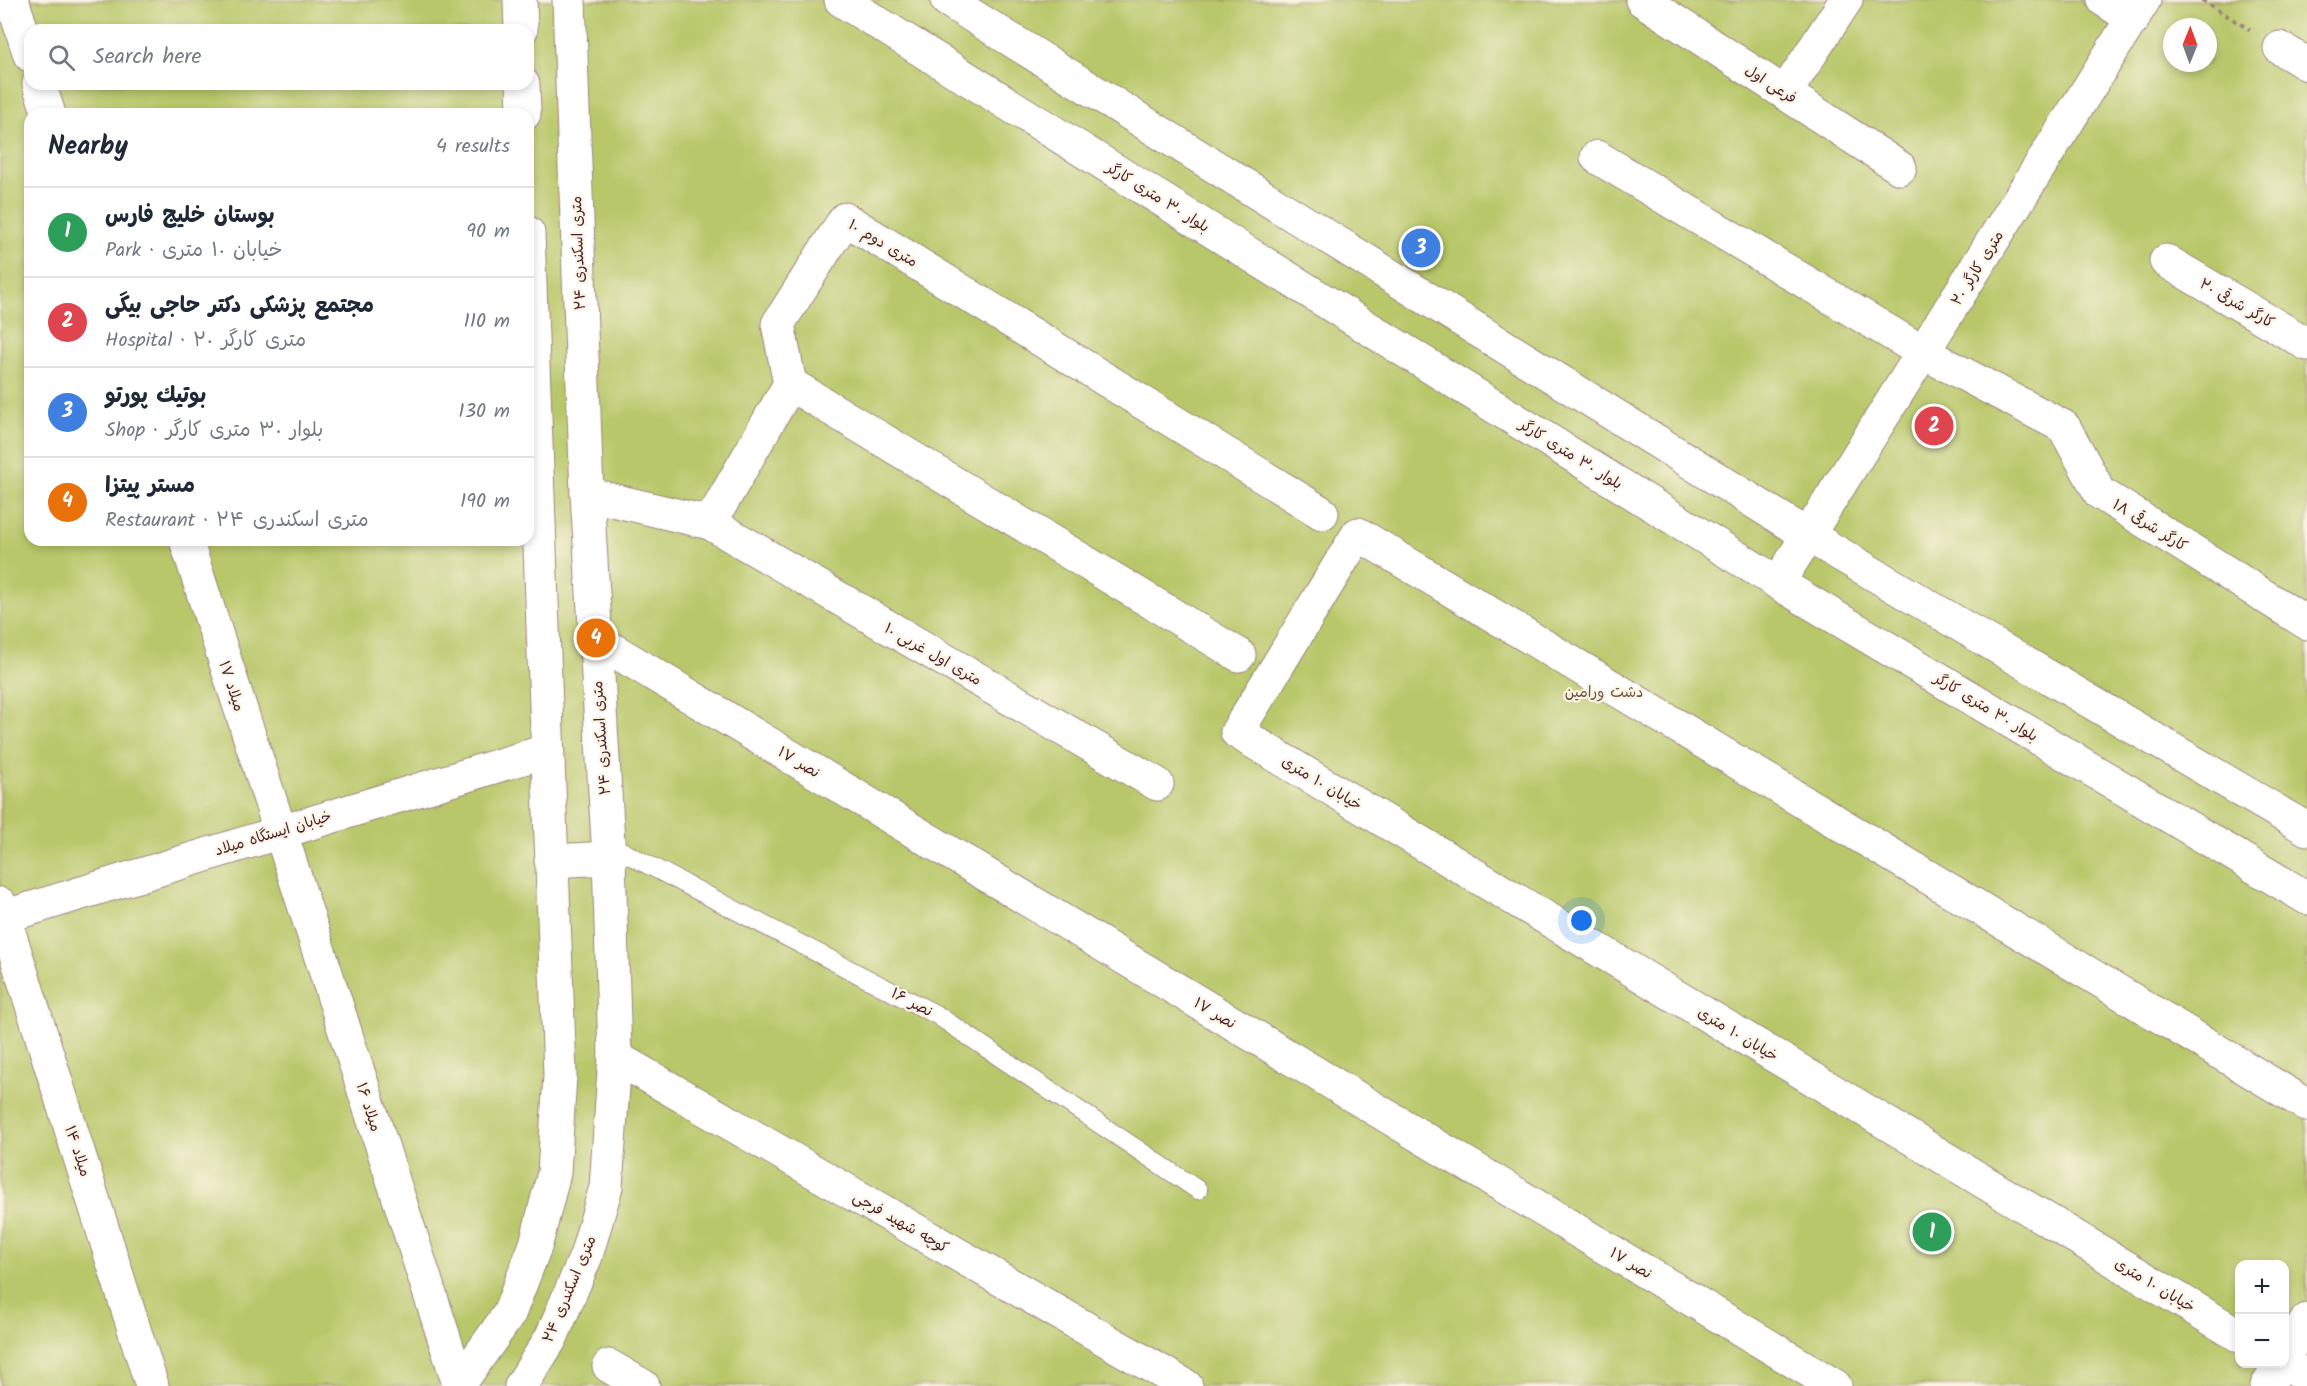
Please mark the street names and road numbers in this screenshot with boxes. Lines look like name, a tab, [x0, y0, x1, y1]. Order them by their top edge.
street label: فرعی اول	[1740, 59, 1801, 111]
street label: بلوار ۳۰ متری کارگر	[1099, 155, 1214, 239]
street label: ۲۴ متری اسکندری	[565, 195, 593, 311]
street label: ۱۰ متری دوم	[843, 214, 922, 274]
street label: ۲۰ متری کارگر	[1945, 226, 2010, 311]
street label: کارگر شرقی ۲۰	[2194, 273, 2279, 335]
street label: بلوار ۳۰ متری کارگر	[1512, 412, 1627, 496]
street label: کارگر شرقی ۱۸	[2107, 493, 2192, 558]
street label: ۱۰ متری اول غربی	[879, 617, 986, 693]
street label: میلاد ۱۷	[212, 658, 250, 715]
street label: بلوار ۳۰ متری کارگر	[1927, 666, 2042, 749]
street label: ۲۴ متری اسکندری	[586, 680, 618, 796]
street label: نصر ۱۷	[773, 741, 824, 785]
street label: خیابان ۱۰ متری	[1277, 750, 1366, 817]
street label: خیابان ایستگاه میلاد	[212, 805, 335, 863]
street label: نصر ۱۶	[886, 982, 937, 1024]
street label: نصر ۱۷	[1189, 992, 1240, 1036]
street label: خیابان ۱۰ متری	[1693, 1001, 1782, 1068]
street label: میلاد ۱۶	[349, 1080, 387, 1135]
street label: میلاد ۱۴	[58, 1123, 97, 1180]
street label: کوچه شهید فرجی	[848, 1186, 953, 1260]
street label: ۲۴ متری اسکندری	[537, 1232, 603, 1347]
street label: نصر ۱۷	[1605, 1242, 1656, 1286]
street label: خیابان ۱۰ متری	[2110, 1252, 2199, 1319]

